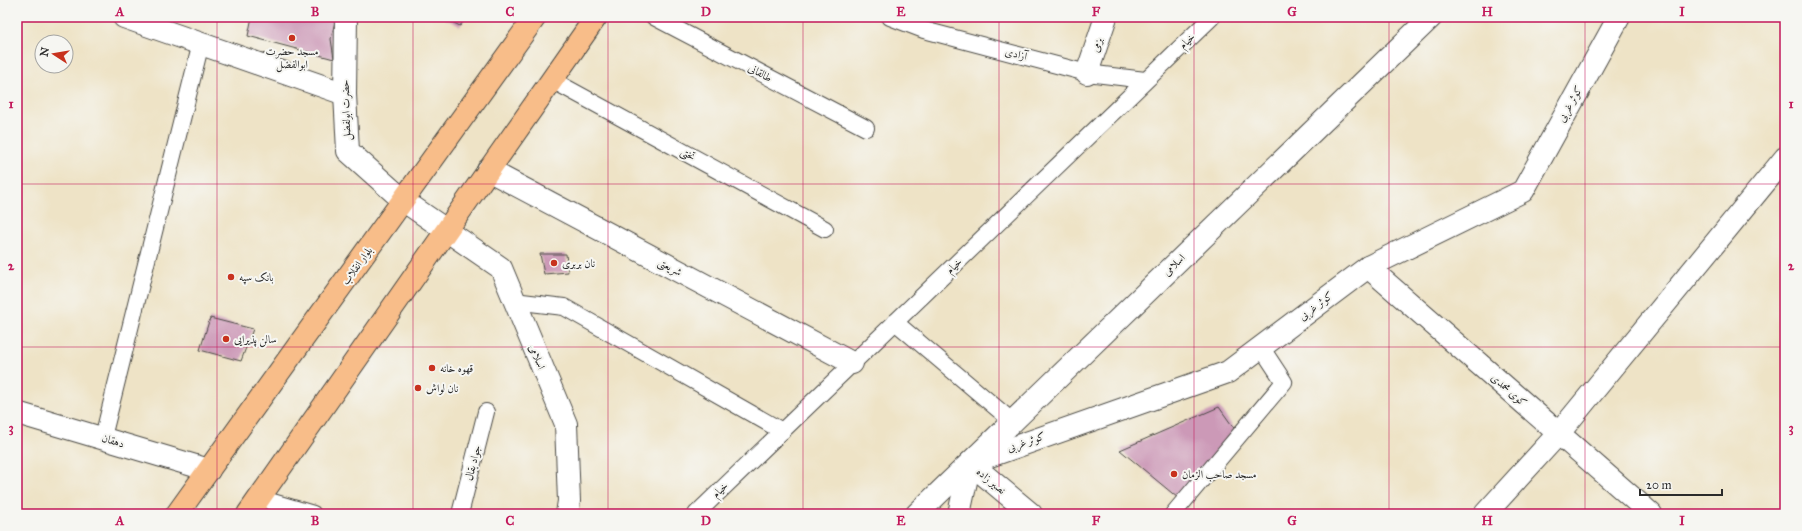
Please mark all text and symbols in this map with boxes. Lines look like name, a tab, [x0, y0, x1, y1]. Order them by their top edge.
text: A	[115, 4, 125, 20]
text: B	[311, 4, 320, 20]
text: C	[506, 4, 515, 20]
text: D	[701, 4, 711, 20]
text: E	[896, 4, 906, 20]
text: F	[1092, 4, 1101, 20]
text: G	[1287, 4, 1297, 20]
text: H	[1481, 4, 1493, 20]
text: I	[1679, 4, 1685, 20]
street label: خیام	[1176, 30, 1200, 54]
marker: مسجد حضرت ابوالفضل	[287, 33, 297, 43]
north arrow	[34, 34, 74, 74]
street label: بزمی	[1088, 36, 1106, 54]
street label: آزادی	[1003, 44, 1030, 63]
text: N	[37, 45, 52, 58]
place label: مسجد حضرت ابوالفضل	[265, 45, 319, 73]
street label: طالقانی	[746, 61, 774, 85]
street label: حضرت ابولفضل	[338, 79, 356, 141]
street label: کوثر غربی	[1555, 84, 1586, 125]
text: 1	[8, 96, 14, 112]
text: 1	[1788, 96, 1794, 112]
street label: تختی	[677, 145, 698, 165]
street label: بلوار انقلاب	[339, 244, 375, 288]
street label: اسلامی	[1160, 251, 1188, 279]
street label: شریعتی	[655, 255, 684, 281]
street label: خیام	[943, 255, 967, 279]
place label: نان بربری	[562, 257, 595, 270]
text: 2	[8, 258, 15, 274]
marker: نان بربری	[549, 258, 559, 268]
text: 2	[1788, 258, 1795, 274]
place label: بانک سپه	[239, 271, 274, 285]
marker: بانک سپه	[226, 272, 236, 282]
street label: کوثر غربی	[1296, 289, 1336, 324]
place label: سالن پذیرایی	[234, 333, 277, 348]
marker: سالن پذیرایی	[221, 334, 231, 344]
street label: اسلامی	[526, 343, 548, 371]
place label: قهوه خانه	[440, 362, 473, 375]
marker: قهوه خانه	[427, 363, 437, 373]
street label: کوی محمدی	[1488, 371, 1530, 409]
place label: نان لواش	[426, 382, 458, 395]
marker: نان لواش	[413, 383, 423, 393]
text: 3	[8, 420, 14, 436]
text: 3	[1788, 420, 1794, 436]
street label: کوثر غربی	[1005, 429, 1047, 456]
street label: دهقان	[100, 431, 126, 451]
street label: جواد بقال	[462, 444, 484, 482]
street label: نصیر زاده	[974, 465, 1008, 497]
place label: مسجد صاحب الزمان	[1182, 468, 1257, 482]
marker: مسجد صاحب الزمان	[1169, 469, 1179, 479]
scale bar	[1640, 471, 1722, 497]
text: 20 m	[1646, 478, 1672, 492]
street label: خیام	[709, 479, 733, 503]
text: A	[115, 513, 125, 529]
text: B	[311, 513, 320, 529]
text: C	[506, 513, 515, 529]
text: D	[701, 513, 711, 529]
text: E	[896, 513, 906, 529]
text: F	[1092, 513, 1101, 529]
text: G	[1287, 513, 1297, 529]
text: H	[1481, 513, 1493, 529]
text: I	[1679, 513, 1685, 529]

